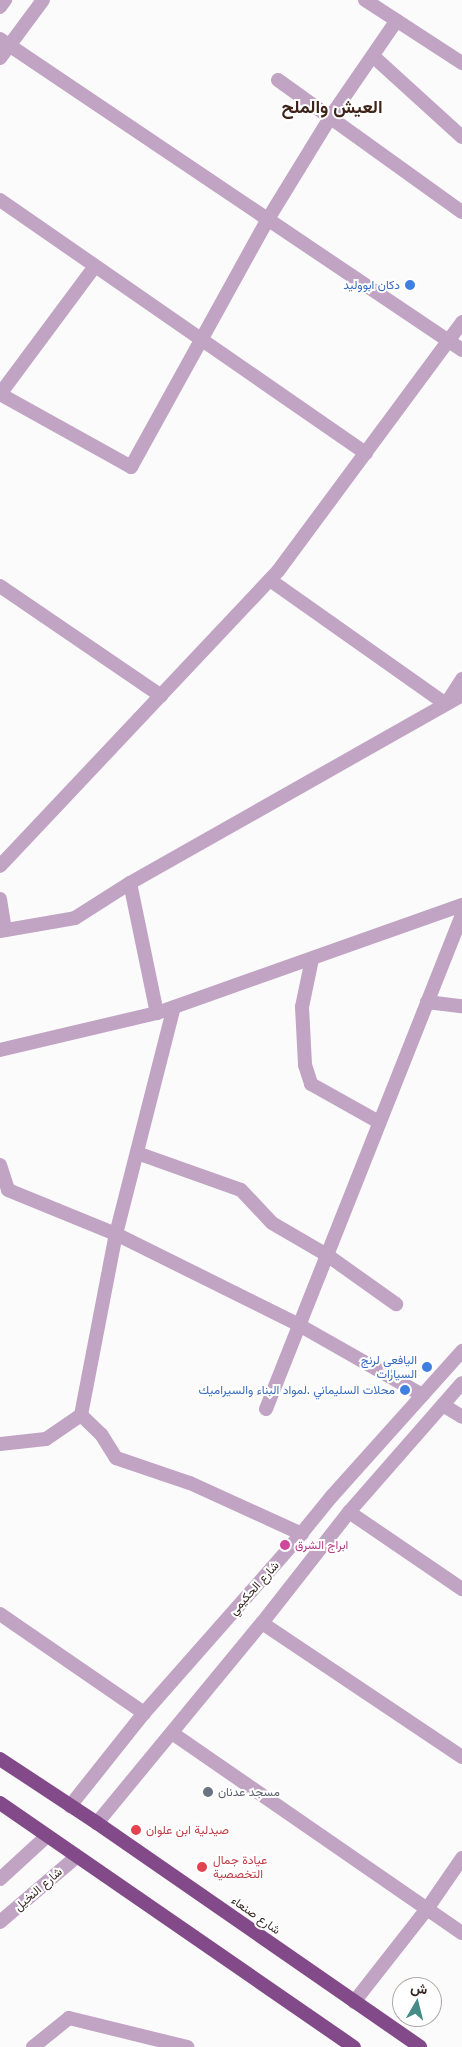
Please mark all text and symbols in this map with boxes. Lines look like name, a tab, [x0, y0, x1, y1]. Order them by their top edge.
district label: العيش والملح	[281, 96, 383, 118]
place label: دكان ابووليد	[343, 278, 400, 292]
marker: دكان ابووليد	[404, 279, 416, 291]
place label: اليافعي لرنج السيارات	[361, 1353, 417, 1381]
marker: اليافعي لرنج السيارات	[421, 1361, 433, 1373]
place label: محلات السليماني .لمواد البناء والسيراميك	[199, 1383, 395, 1397]
marker: محلات السليماني .لمواد البناء والسيراميك	[399, 1384, 411, 1396]
place label: ابراج الشرق	[295, 1538, 348, 1552]
marker: ابراج الشرق	[279, 1539, 291, 1551]
street label: شارع الحكيمي	[226, 1558, 282, 1618]
place label: مسجد عدنان	[218, 1785, 280, 1799]
marker: مسجد عدنان	[202, 1786, 214, 1798]
place label: صيدلية ابن علوان	[146, 1823, 229, 1837]
marker: صيدلية ابن علوان	[130, 1824, 142, 1836]
place label: عيادة جمال التخصصية	[213, 1853, 267, 1881]
marker: عيادة جمال التخصصية	[195, 1860, 209, 1874]
street label: شارع النخيل	[11, 1864, 65, 1914]
street label: شارع صنعاء	[229, 1893, 283, 1937]
north arrow	[392, 1977, 442, 2027]
text: ش	[409, 1978, 429, 1998]

